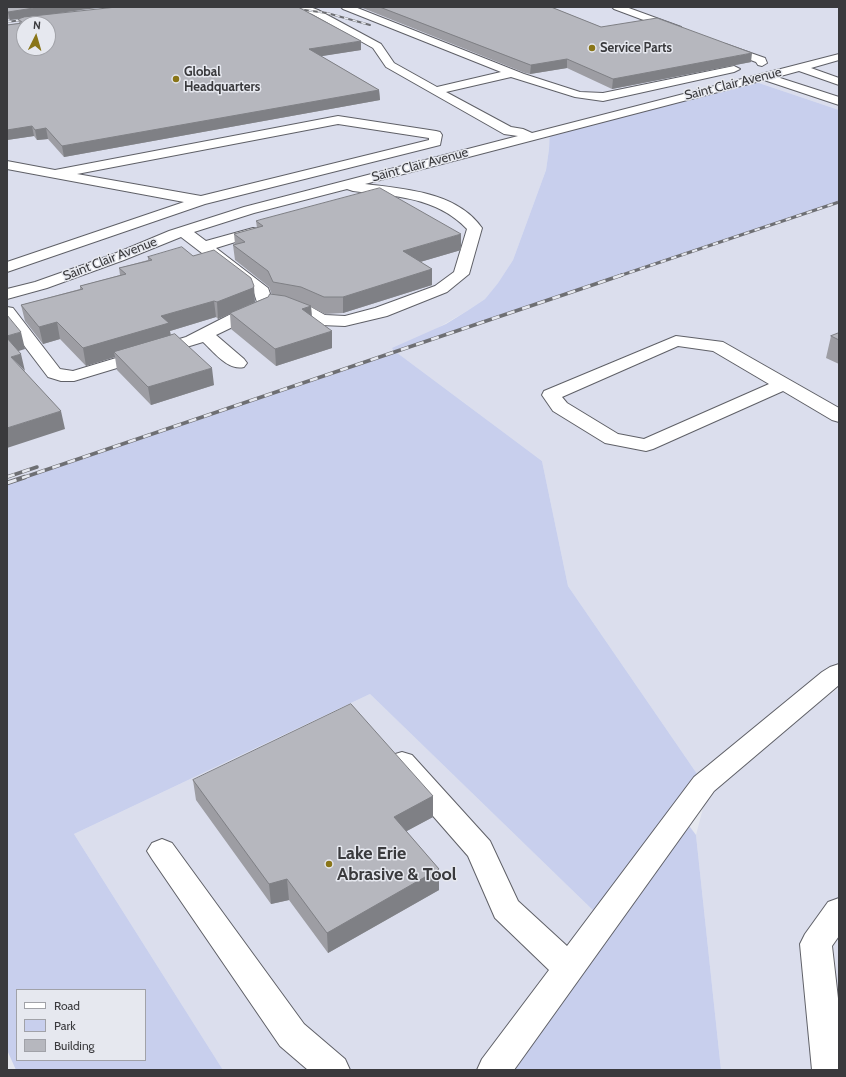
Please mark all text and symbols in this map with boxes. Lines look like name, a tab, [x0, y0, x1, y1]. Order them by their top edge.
north arrow	[16, 16, 56, 56]
text: N	[32, 18, 41, 32]
place label: Service Parts	[600, 40, 672, 56]
marker: Service Parts	[587, 43, 597, 53]
place label: Global Headquarters	[184, 64, 260, 95]
street label: Saint Clair Avenue	[683, 64, 783, 104]
marker: Global Headquarters	[171, 74, 181, 84]
street label: Saint Clair Avenue	[370, 145, 470, 185]
street label: Saint Clair Avenue	[61, 234, 159, 284]
place label: Lake Erie Abrasive & Tool	[337, 843, 457, 886]
marker: Lake Erie Abrasive & Tool	[324, 859, 334, 869]
legend	[16, 989, 146, 1061]
text: Road	[54, 998, 80, 1013]
text: Park	[54, 1018, 76, 1033]
text: Building	[54, 1038, 95, 1053]

